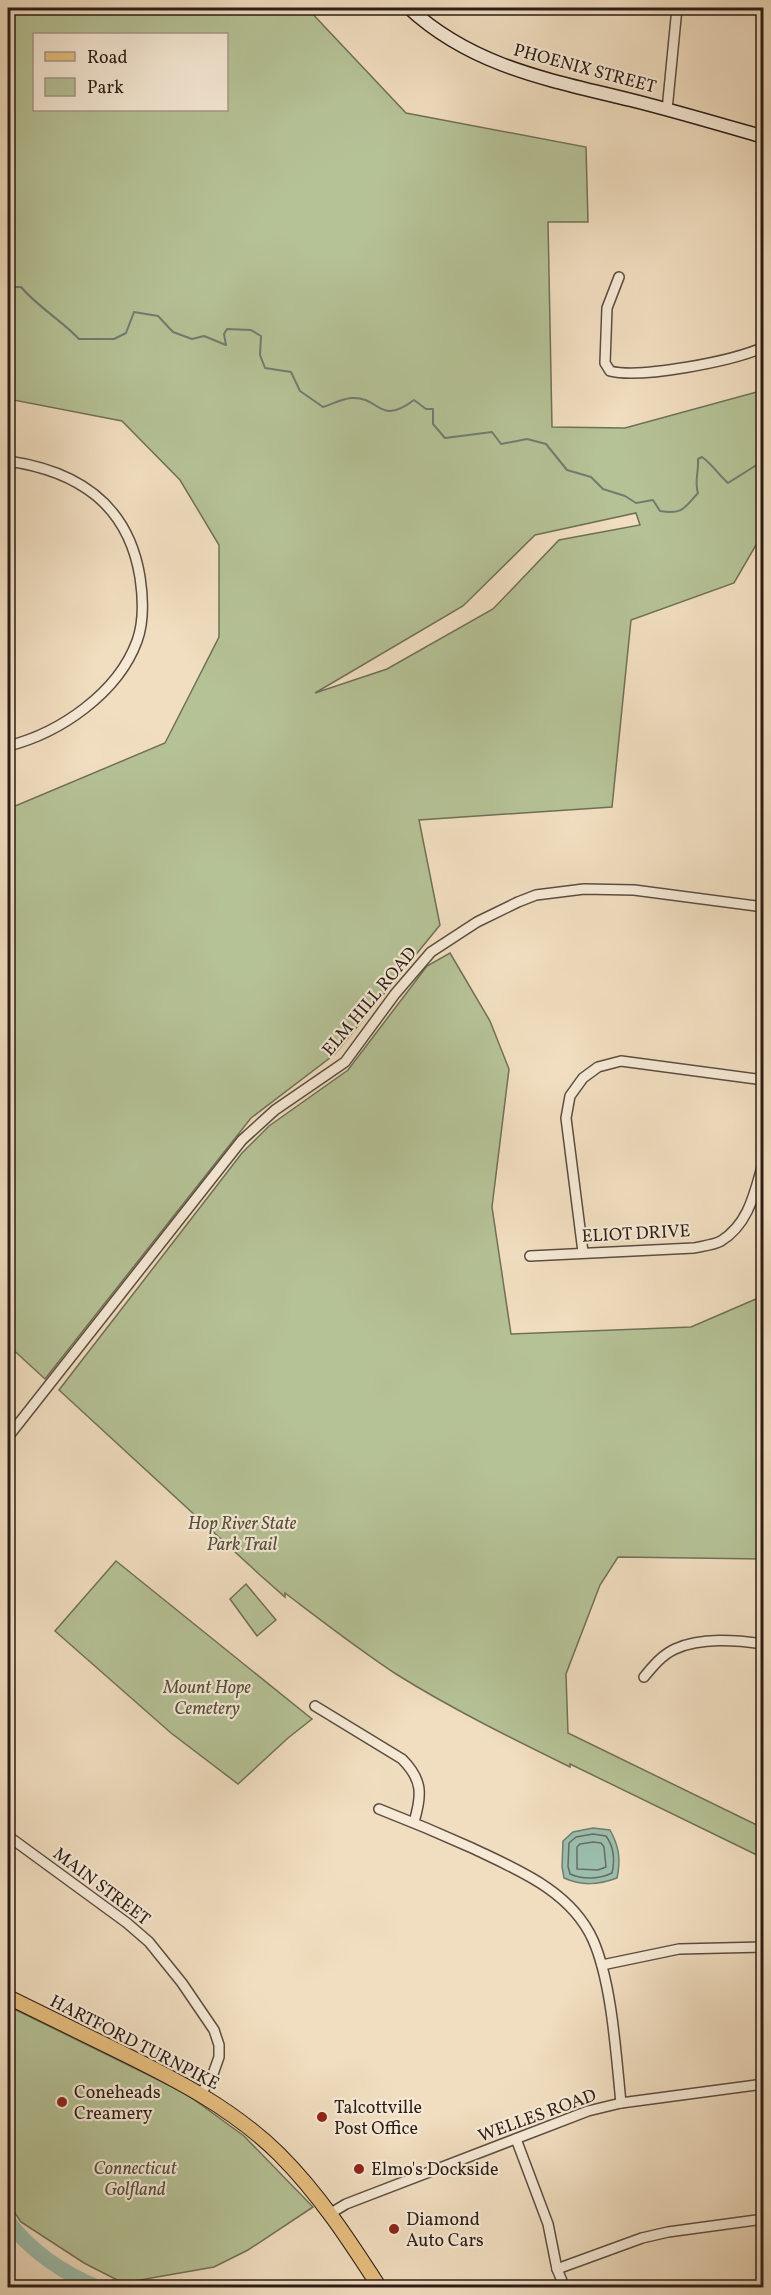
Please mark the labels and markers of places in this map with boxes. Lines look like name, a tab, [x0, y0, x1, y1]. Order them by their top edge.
place label: Coneheads Creamery	[74, 2081, 161, 2127]
marker: Coneheads Creamery	[55, 2095, 69, 2109]
place label: Talcottville Post Office	[334, 2096, 422, 2142]
marker: Talcottville Post Office	[315, 2110, 329, 2124]
place label: Elmo's Dockside	[371, 2158, 499, 2183]
marker: Elmo's Dockside	[352, 2162, 366, 2176]
place label: Diamond Auto Cars	[406, 2208, 484, 2254]
marker: Diamond Auto Cars	[387, 2222, 401, 2236]

